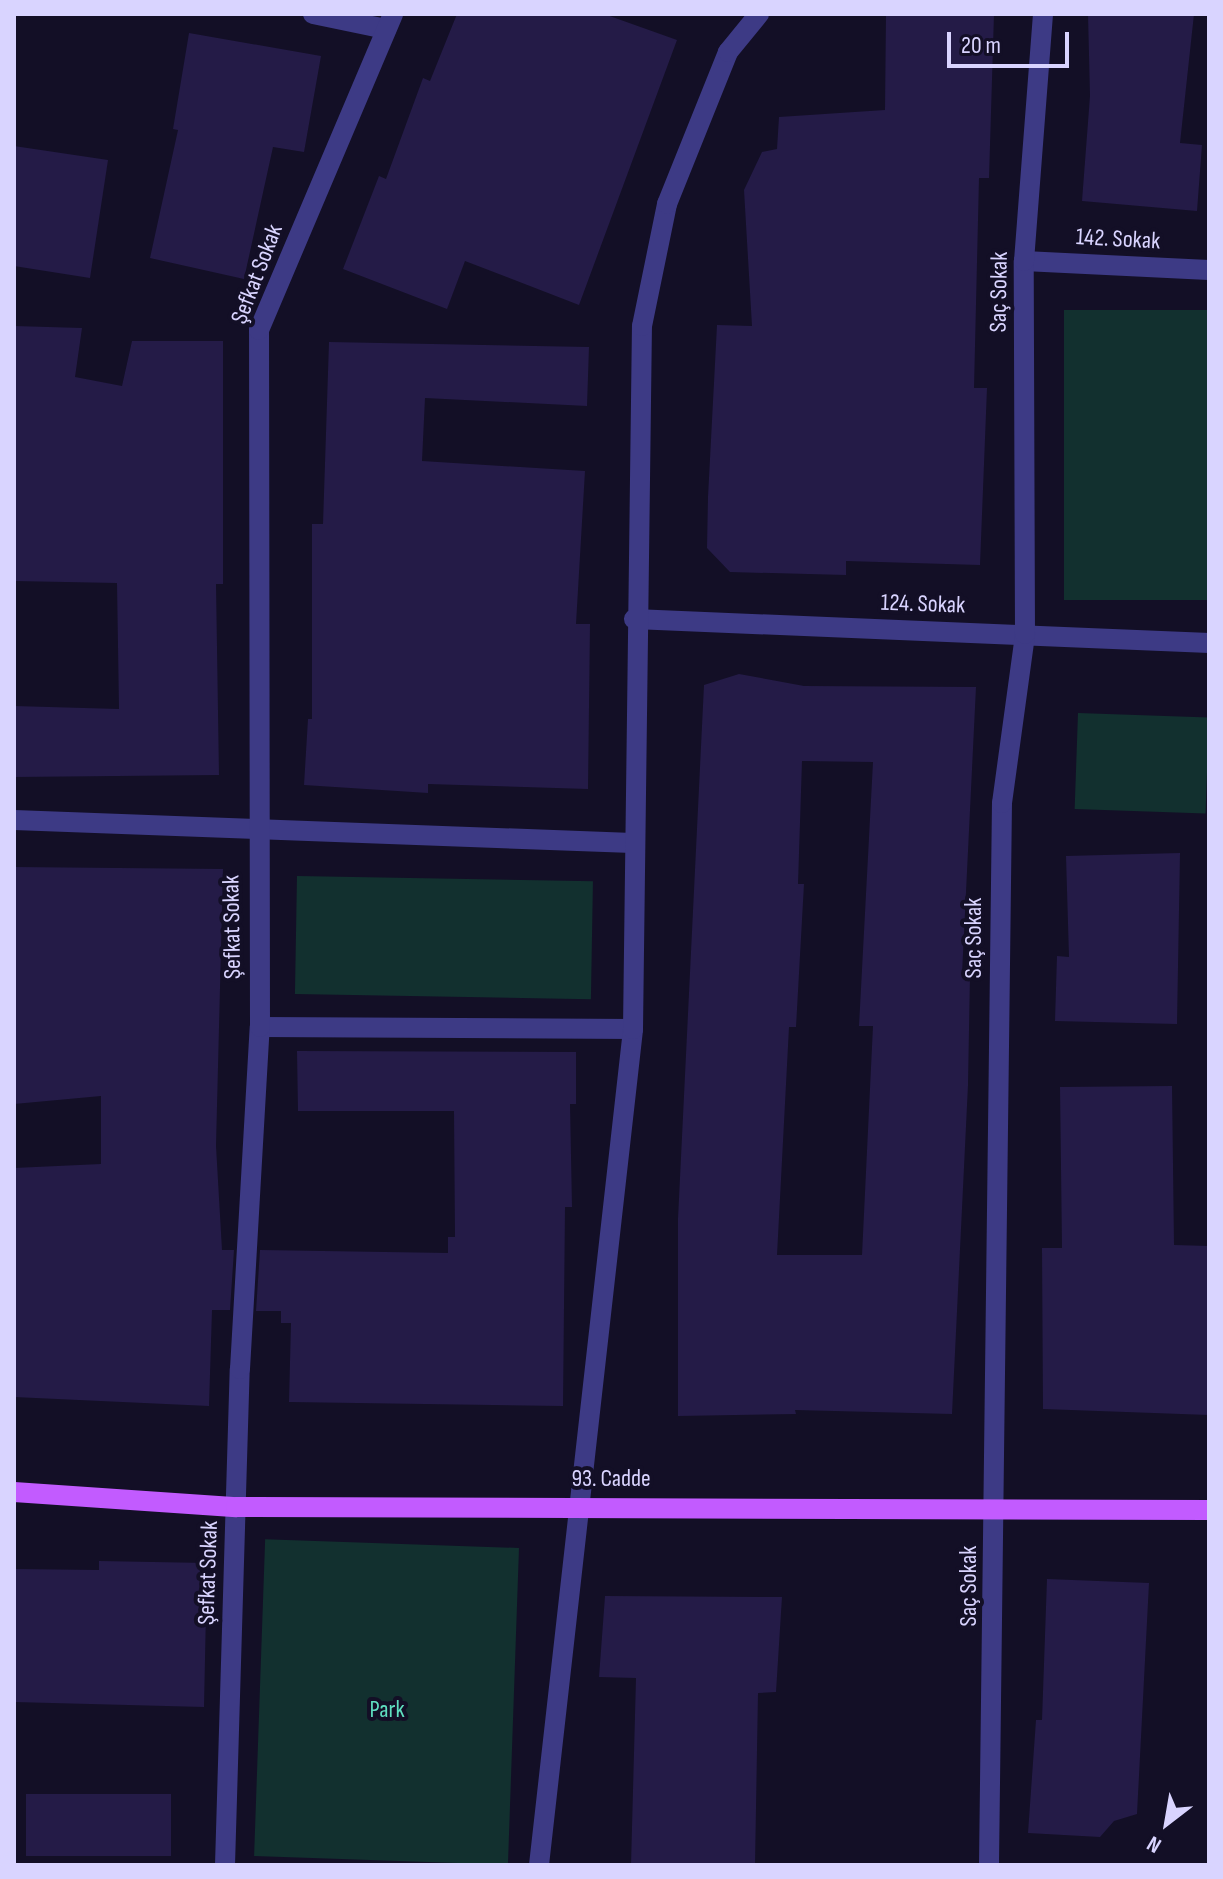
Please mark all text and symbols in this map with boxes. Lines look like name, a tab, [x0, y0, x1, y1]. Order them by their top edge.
scale bar	[951, 16, 1073, 66]
text: 20 m	[961, 31, 1001, 60]
street label: Şefkat Sokak	[225, 220, 289, 328]
street label: 142. Sokak	[1075, 222, 1161, 256]
street label: Saç Sokak	[984, 251, 1014, 333]
street label: 124. Sokak	[880, 588, 966, 620]
street label: Şefkat Sokak	[217, 875, 247, 979]
street label: Saç Sokak	[960, 898, 988, 978]
street label: 93. Cadde	[571, 1465, 651, 1493]
street label: Şefkat Sokak	[192, 1520, 224, 1626]
street label: Saç Sokak	[955, 1546, 983, 1626]
park label: Park	[369, 1696, 405, 1724]
north arrow	[1127, 1783, 1207, 1863]
text: N	[1142, 1829, 1166, 1859]

